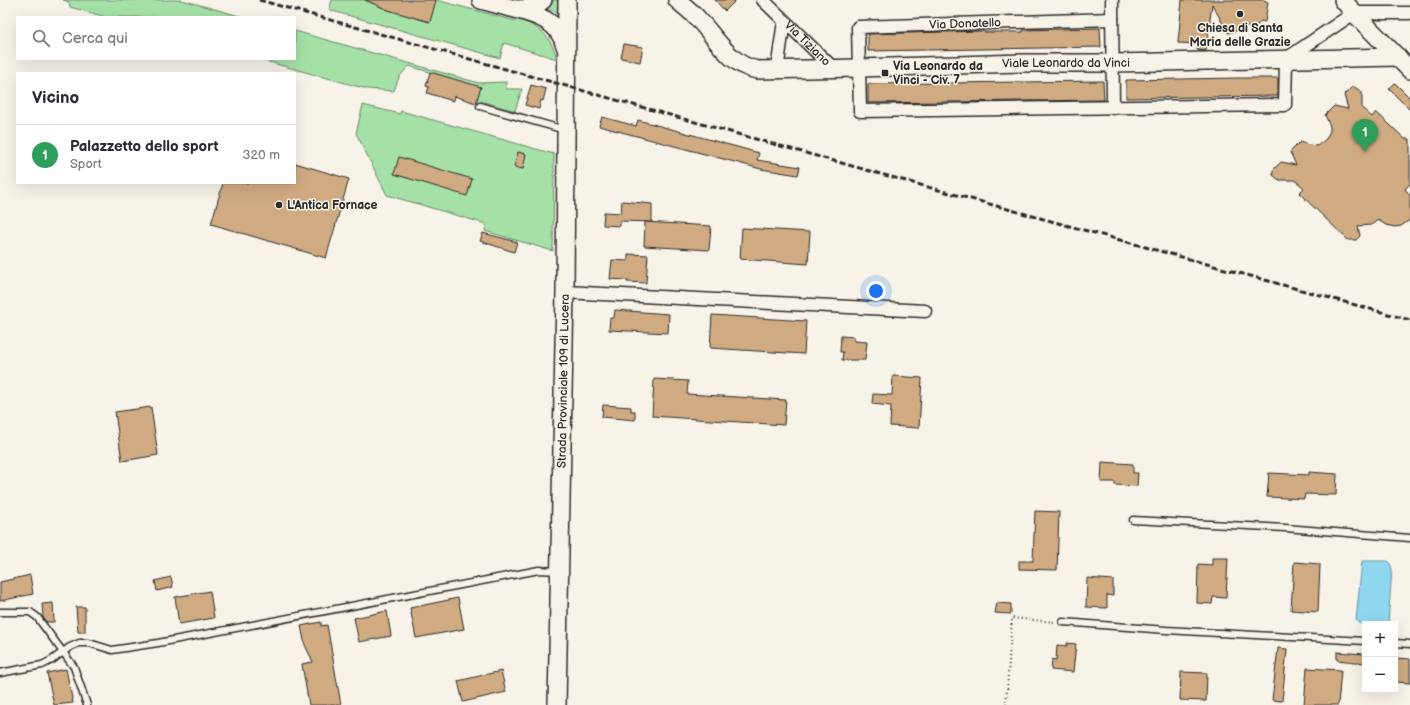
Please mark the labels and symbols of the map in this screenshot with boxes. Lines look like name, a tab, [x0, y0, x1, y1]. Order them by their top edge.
marker: Chiesa di Santa Maria delle Grazie	[1235, 9, 1245, 19]
street label: Via Donatello	[929, 15, 1001, 33]
street label: Via Tiziano	[781, 17, 834, 69]
place label: Chiesa di Santa Maria delle Grazie	[1189, 21, 1291, 50]
street label: Viale Leonardo da Vinci	[1002, 55, 1130, 71]
place label: Via Leonardo da Vinci - Civ. 7	[893, 59, 983, 88]
marker: Via Leonardo da Vinci - Civ. 7	[880, 68, 890, 78]
pin: 1	[1352, 119, 1378, 152]
place label: L'Antica Fornace	[287, 198, 378, 213]
marker: L'Antica Fornace	[274, 200, 284, 210]
your location	[866, 281, 886, 301]
street label: Strada Provinciale 109 di Lucera	[554, 294, 572, 468]

